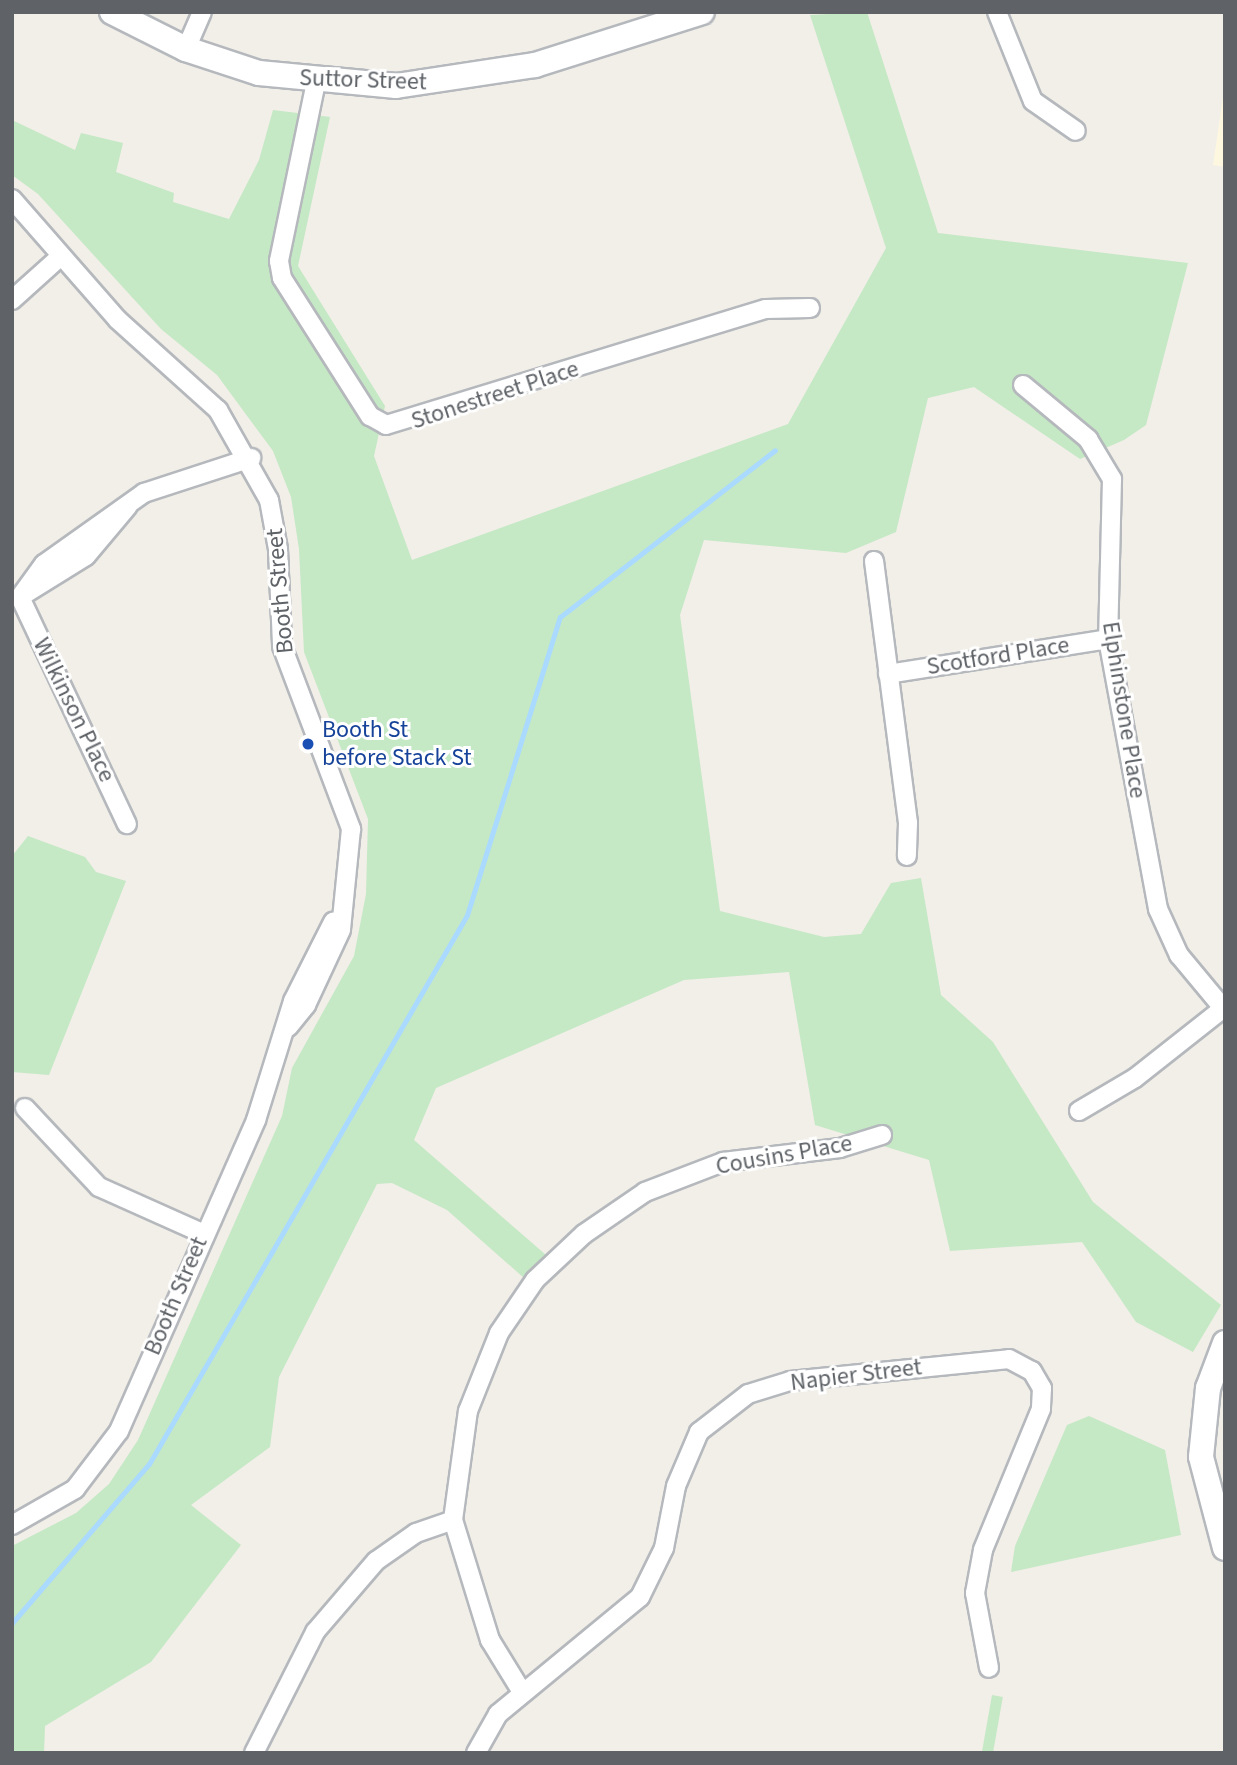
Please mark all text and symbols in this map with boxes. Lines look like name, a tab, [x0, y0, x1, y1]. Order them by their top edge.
street label: Suttor Street	[299, 63, 427, 97]
street label: Stonestreet Place	[408, 354, 582, 436]
street label: Booth Street	[260, 527, 300, 655]
street label: Elphinstone Place	[1096, 620, 1152, 800]
street label: Scotford Place	[925, 631, 1071, 681]
street label: Wilkinson Place	[27, 633, 121, 787]
place label: Booth St before Stack St	[322, 716, 472, 772]
marker: Booth St before Stack St	[300, 736, 316, 752]
street label: Cousins Place	[714, 1129, 854, 1181]
street label: Booth Street	[138, 1232, 214, 1360]
street label: Napier Street	[789, 1353, 923, 1397]

